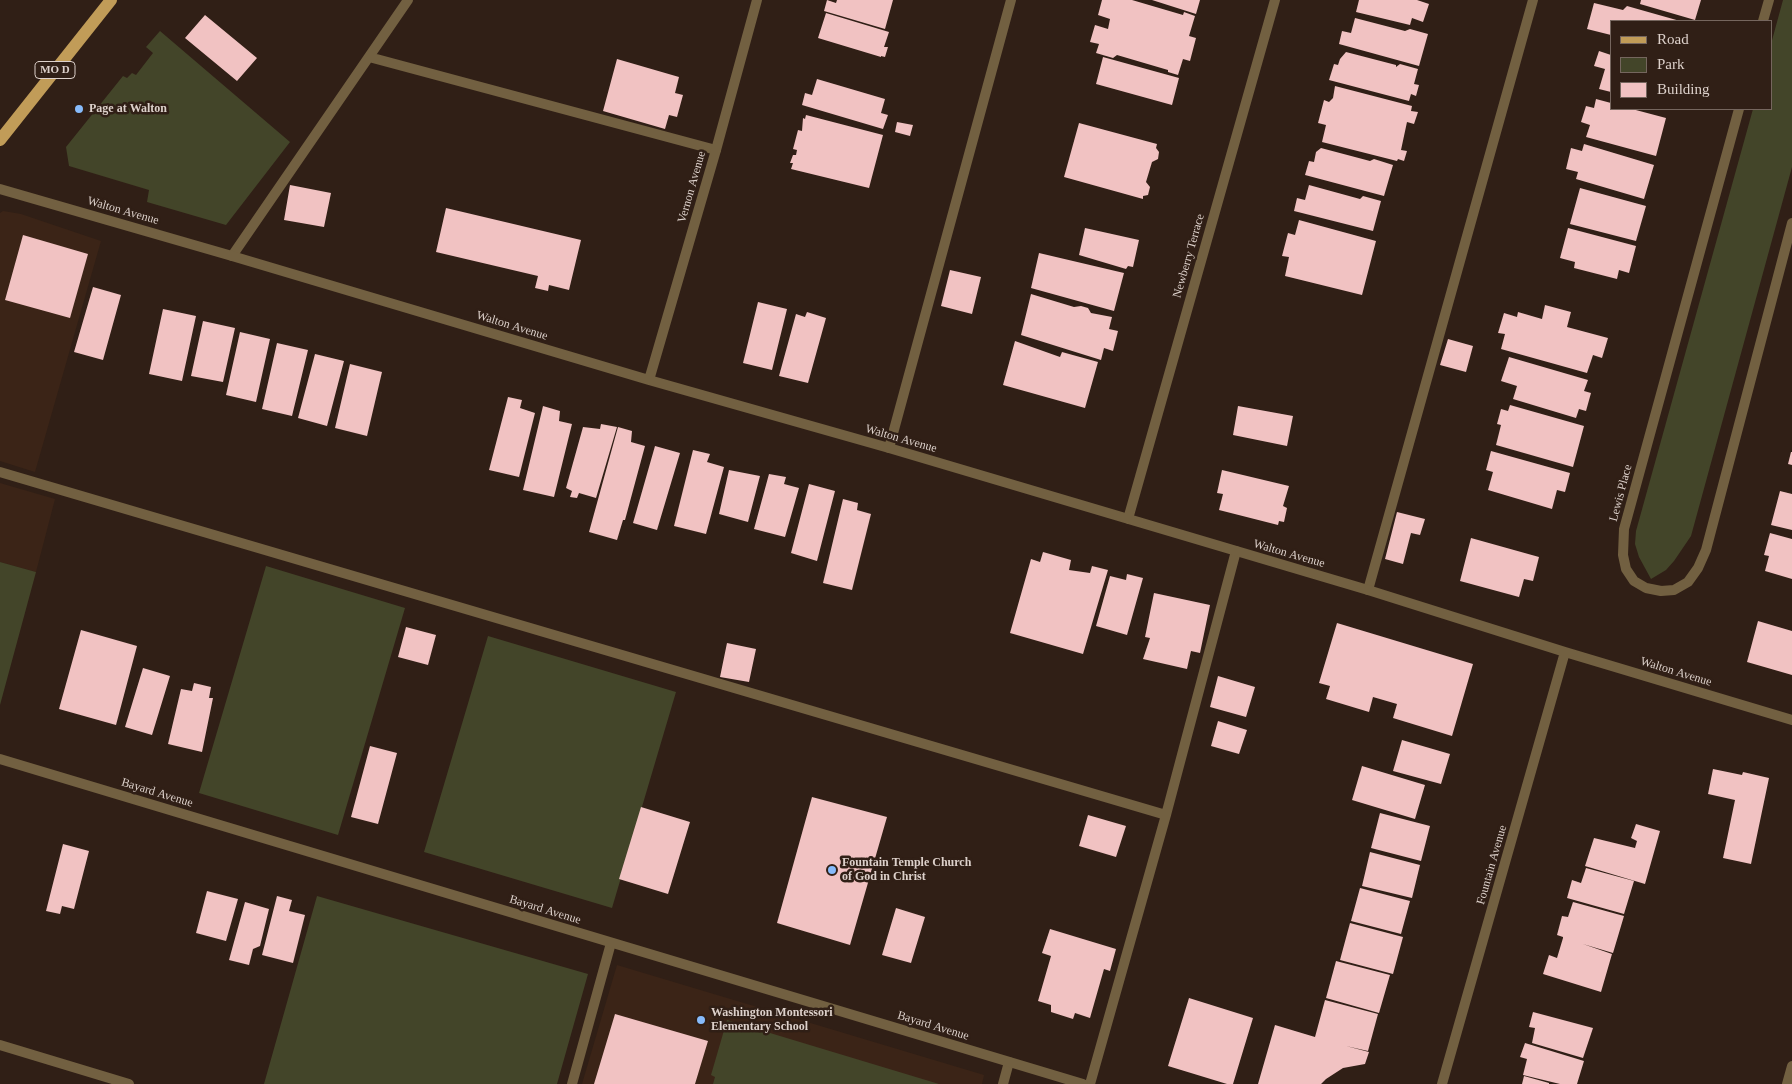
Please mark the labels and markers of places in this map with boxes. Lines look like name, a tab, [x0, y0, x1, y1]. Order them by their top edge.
place label: Page at Walton	[89, 102, 167, 116]
marker: Page at Walton	[73, 103, 85, 115]
place label: Fountain Temple Church of God in Christ	[842, 856, 971, 884]
marker: Fountain Temple Church of God in Christ	[826, 864, 838, 876]
place label: Washington Montessori Elementary School	[711, 1006, 833, 1034]
marker: Washington Montessori Elementary School	[695, 1014, 707, 1026]

